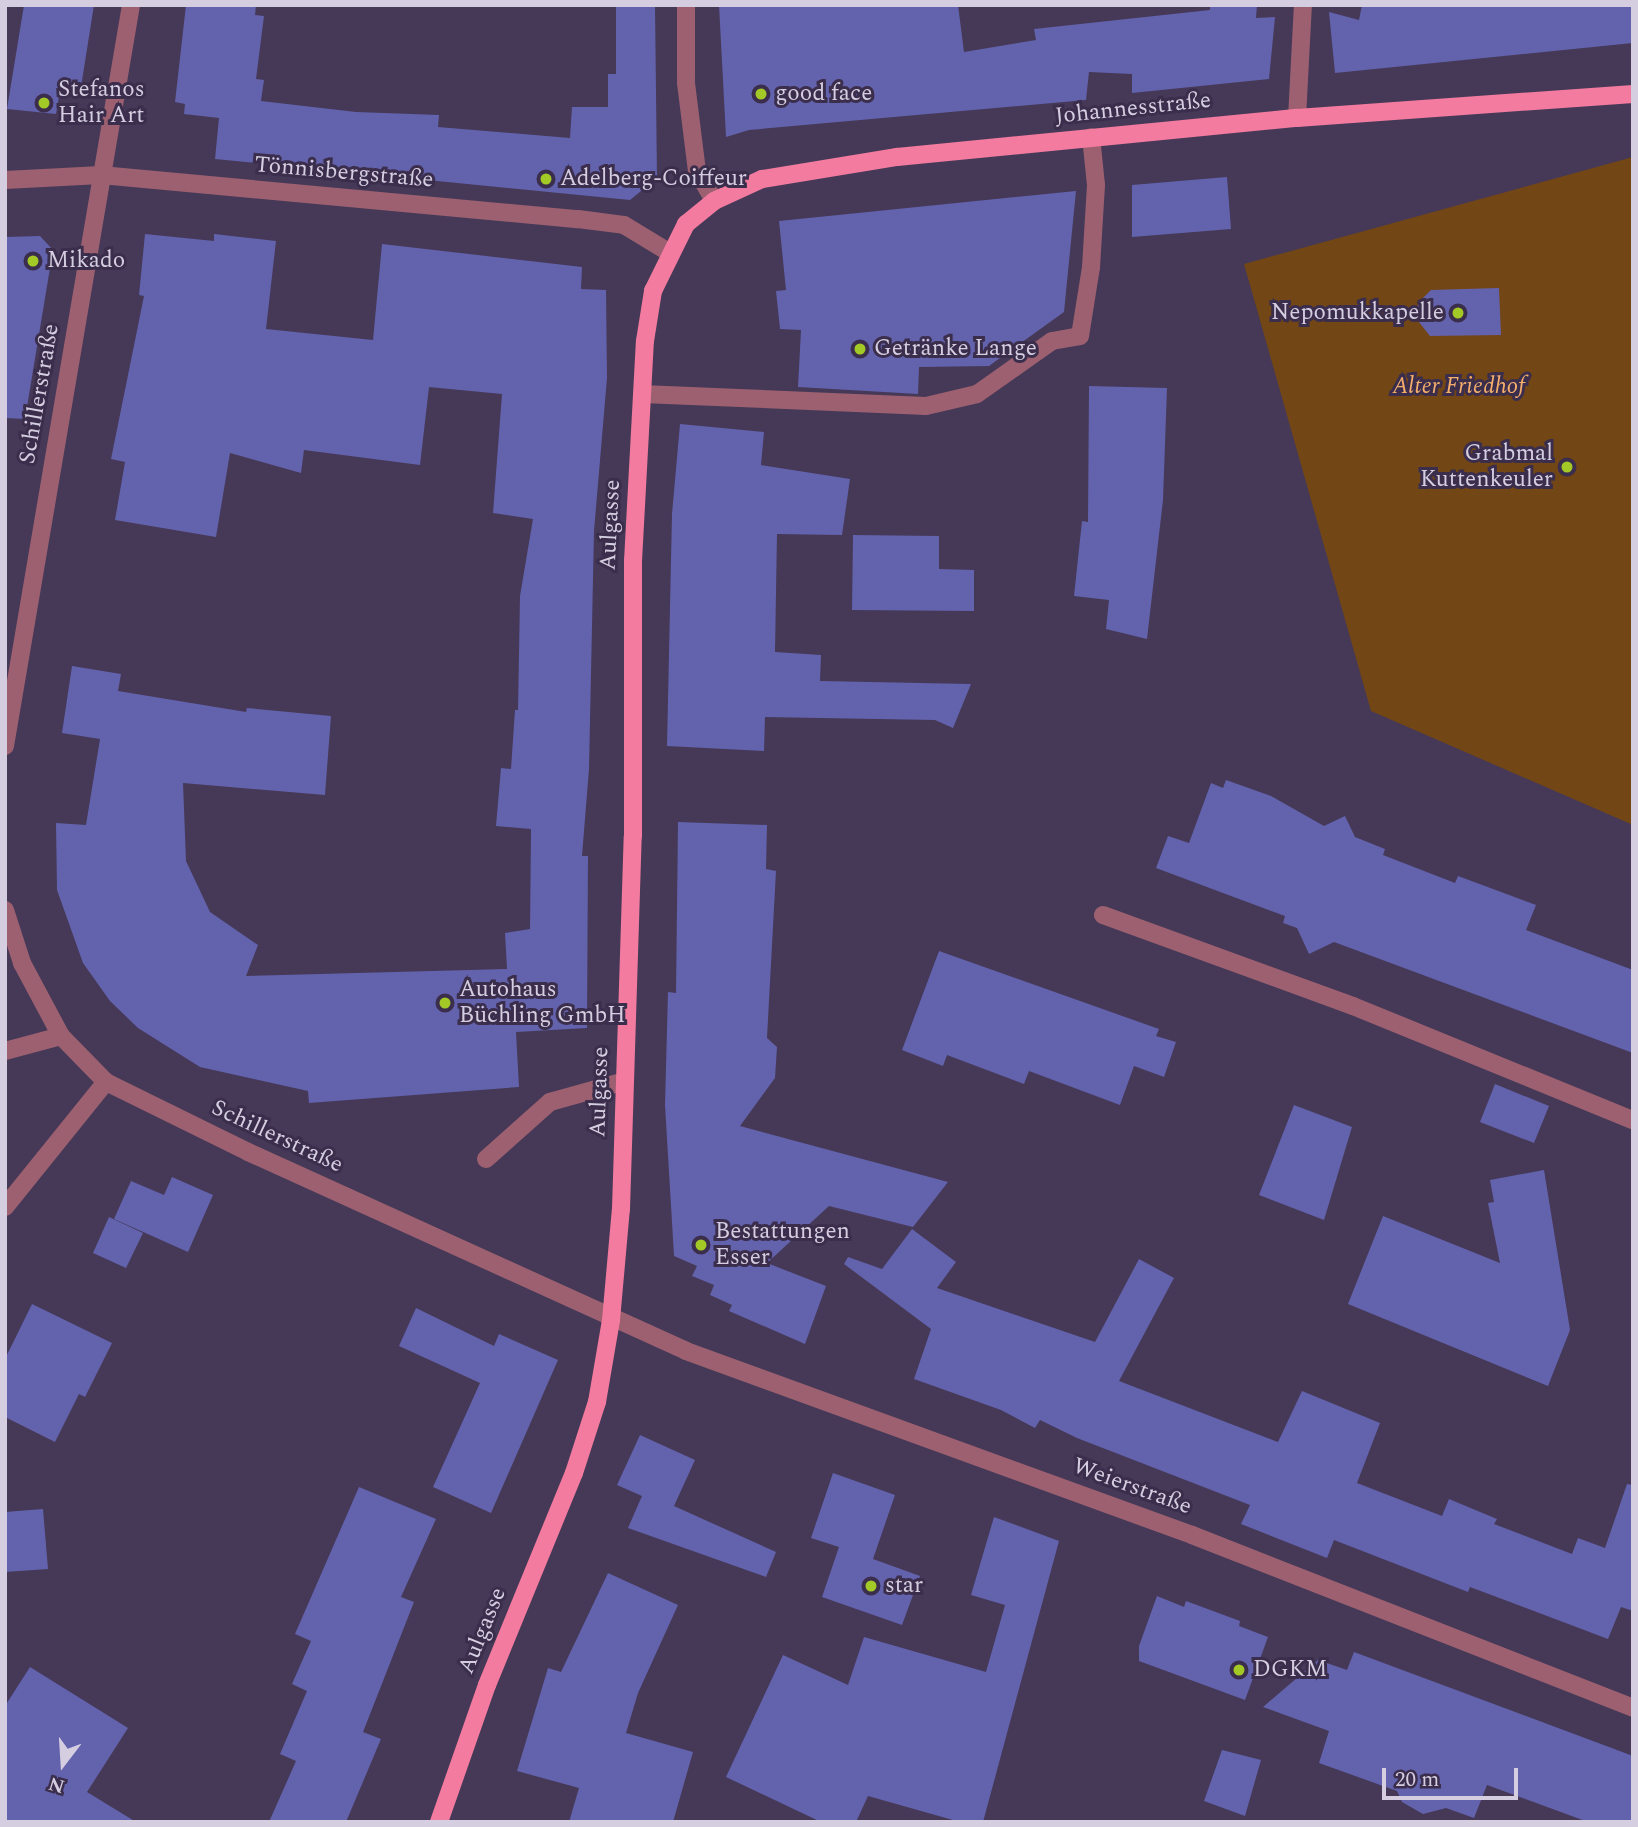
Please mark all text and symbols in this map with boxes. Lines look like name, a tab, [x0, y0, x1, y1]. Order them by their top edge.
place label: Stefanos Hair Art	[58, 76, 145, 130]
place label: good face	[775, 80, 872, 108]
marker: good face	[753, 86, 769, 102]
street label: Johannesstraße	[1054, 87, 1212, 131]
marker: Stefanos Hair Art	[36, 95, 52, 111]
street label: Tönnisbergstraße	[253, 151, 435, 195]
place label: Adelberg-Coiffeur	[560, 165, 747, 193]
marker: Adelberg-Coiffeur	[538, 171, 554, 187]
place label: Mikado	[47, 247, 125, 275]
marker: Mikado	[25, 253, 41, 269]
place label: Nepomukkapelle	[1271, 299, 1444, 327]
marker: Nepomukkapelle	[1450, 305, 1466, 321]
street label: Schillerstraße	[14, 322, 66, 466]
place label: Getränke Lange	[874, 335, 1037, 363]
marker: Getränke Lange	[852, 341, 868, 357]
park label: Alter Friedhof	[1393, 373, 1525, 401]
place label: Grabmal Kuttenkeuler	[1420, 440, 1553, 494]
marker: Grabmal Kuttenkeuler	[1559, 459, 1575, 475]
street label: Aulgasse	[595, 479, 627, 571]
place label: Autohaus Büchling GmbH	[459, 976, 626, 1030]
marker: Autohaus Büchling GmbH	[437, 995, 453, 1011]
street label: Aulgasse	[585, 1046, 615, 1138]
street label: Schillerstraße	[207, 1095, 347, 1179]
place label: Bestattungen Esser	[715, 1218, 850, 1272]
marker: Bestattungen Esser	[693, 1237, 709, 1253]
street label: Weierstraße	[1069, 1453, 1195, 1521]
place label: star	[885, 1572, 923, 1600]
marker: star	[863, 1578, 879, 1594]
street label: Aulgasse	[453, 1584, 513, 1678]
place label: DGKM	[1253, 1656, 1327, 1684]
marker: DGKM	[1231, 1662, 1247, 1678]
north arrow	[28, 1729, 98, 1799]
scale bar	[1386, 1754, 1522, 1798]
text: 20 m	[1395, 1764, 1439, 1796]
text: N	[45, 1768, 68, 1801]

